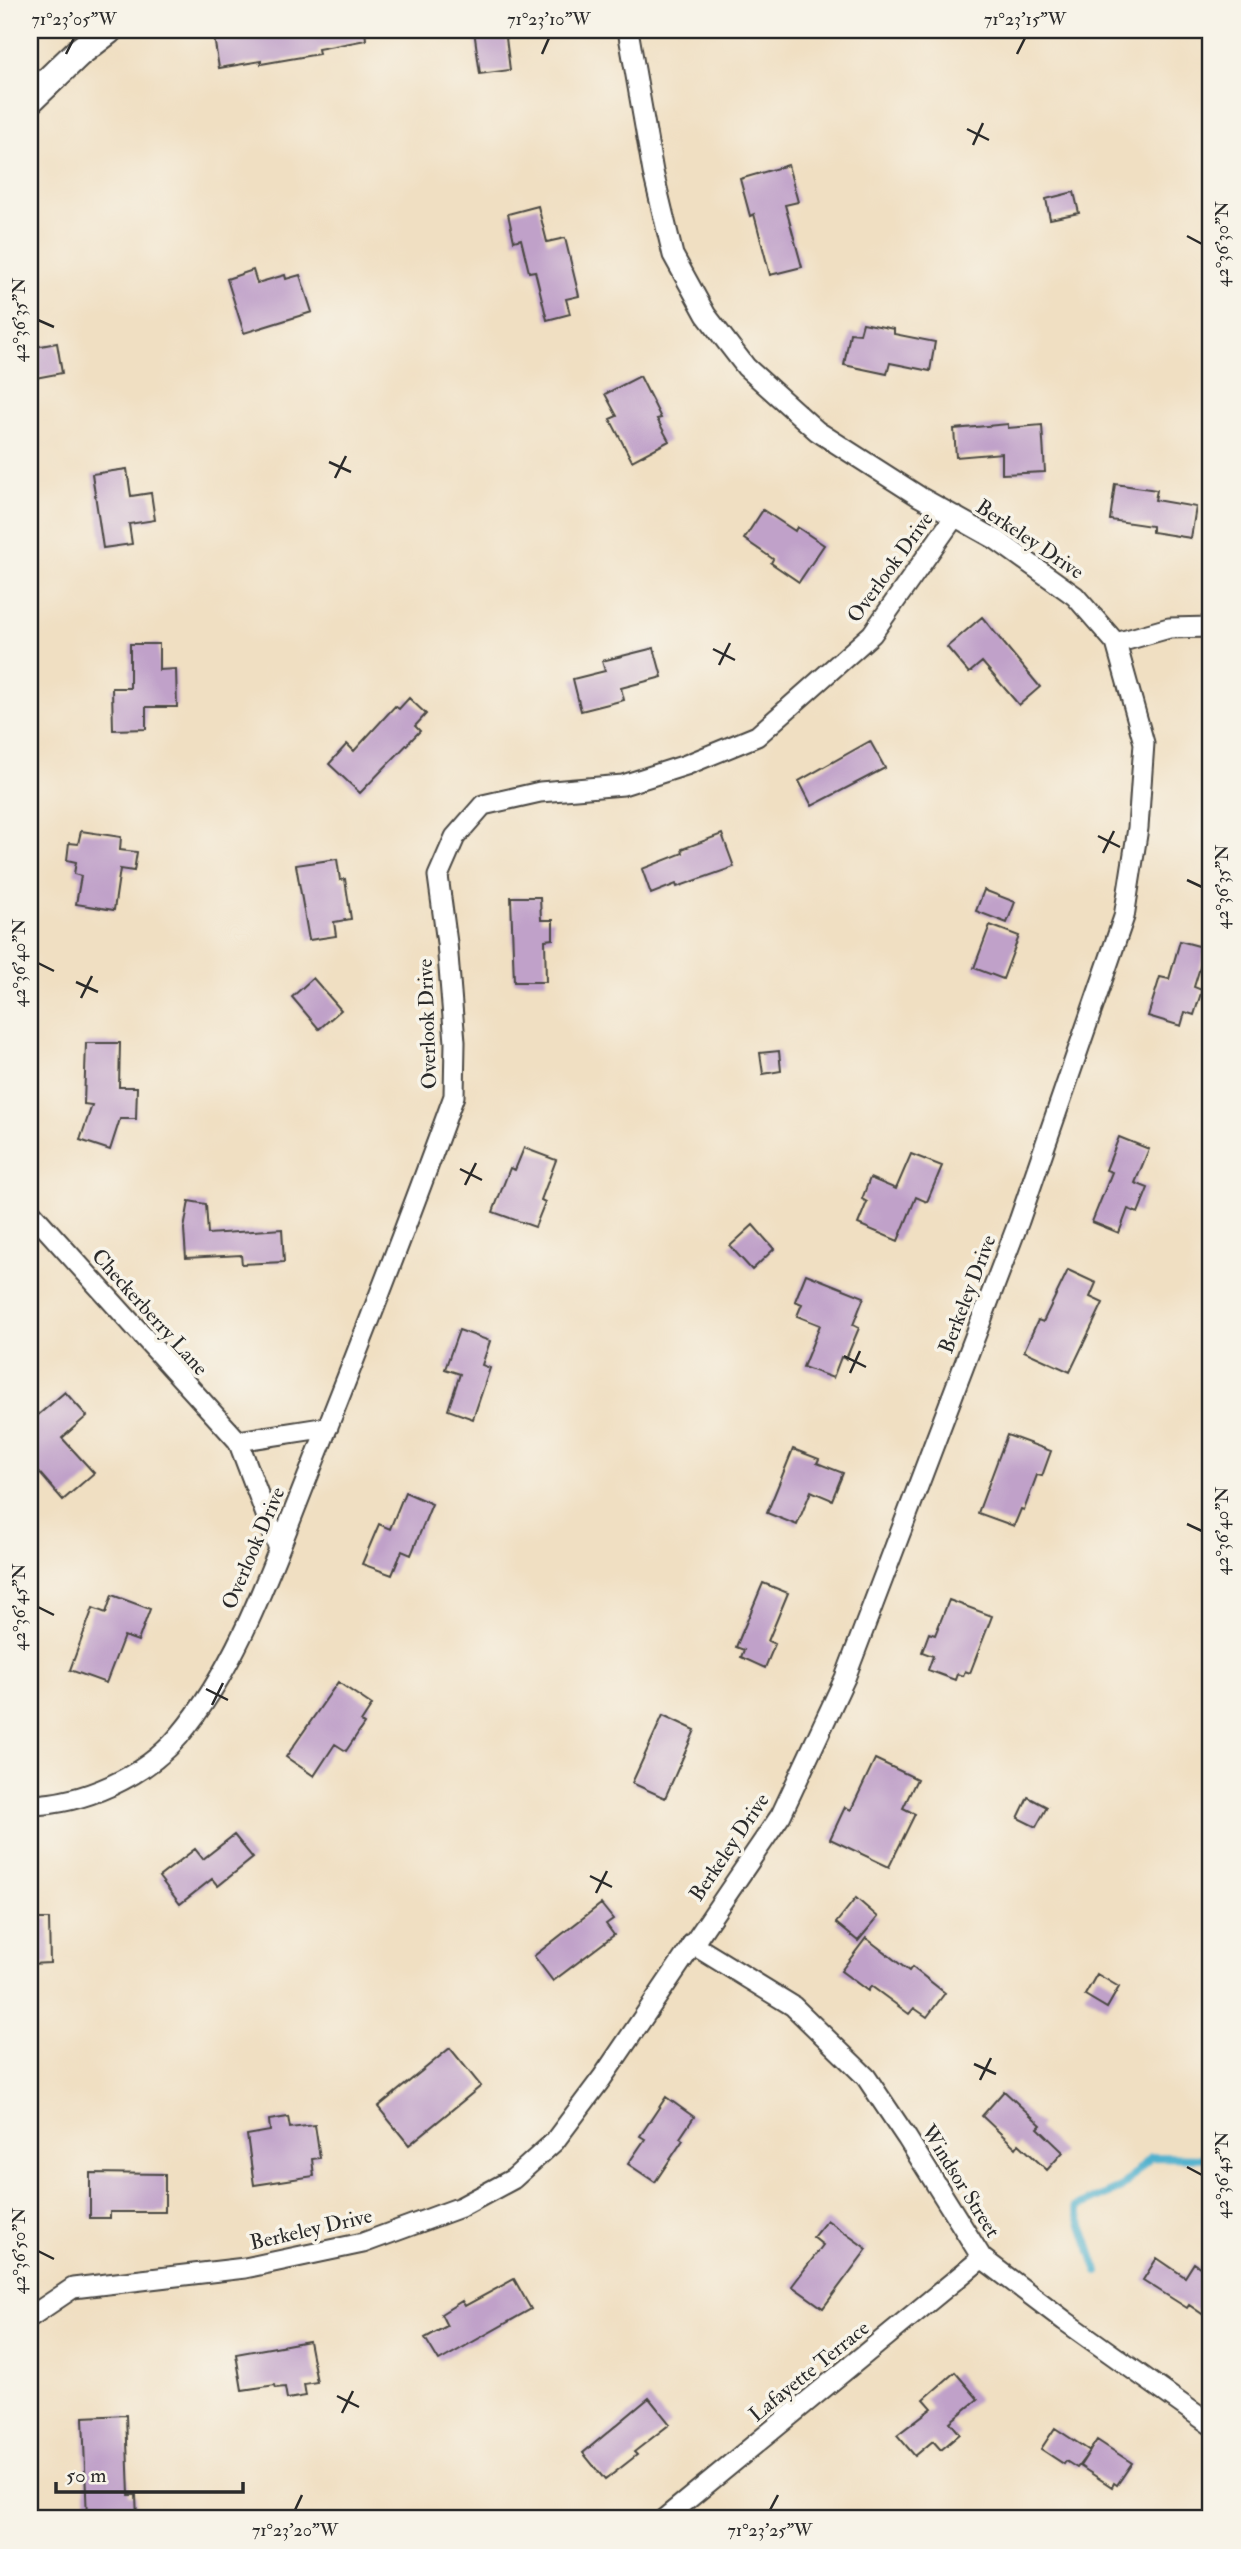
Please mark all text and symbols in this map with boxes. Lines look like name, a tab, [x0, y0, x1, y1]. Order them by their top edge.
text: 71°23'05"W	[32, 8, 117, 31]
text: 71°23'10"W	[507, 8, 591, 31]
text: 71°23'15"W	[984, 8, 1067, 31]
text: 42°36'30"N	[1211, 201, 1234, 287]
text: 42°36'35"N	[8, 278, 31, 362]
street label: Berkeley Drive	[971, 493, 1089, 586]
street label: Overlook Drive	[841, 506, 940, 628]
text: 42°36'35"N	[1211, 845, 1234, 929]
text: 42°36'40"N	[8, 919, 31, 1007]
street label: Overlook Drive	[412, 958, 443, 1090]
street label: Berkeley Drive	[933, 1231, 1002, 1357]
street label: Checkerberry Lane	[85, 1243, 214, 1382]
street label: Overlook Drive	[216, 1483, 291, 1614]
text: 42°36'40"N	[1211, 1487, 1234, 1575]
text: 42°36'45"N	[8, 1563, 31, 1651]
street label: Berkeley Drive	[683, 1788, 776, 1906]
street label: Windsor Street	[915, 2119, 1006, 2243]
text: 42°36'45"N	[1211, 2131, 1234, 2219]
street label: Berkeley Drive	[247, 2202, 375, 2257]
text: 42°36'50"N	[8, 2208, 31, 2294]
street label: Lafayette Terrace	[744, 2315, 875, 2428]
scale bar	[56, 2451, 243, 2495]
text: 50 m	[66, 2462, 107, 2489]
text: 71°23'20"W	[252, 2519, 339, 2542]
text: 71°23'25"W	[728, 2519, 813, 2542]

